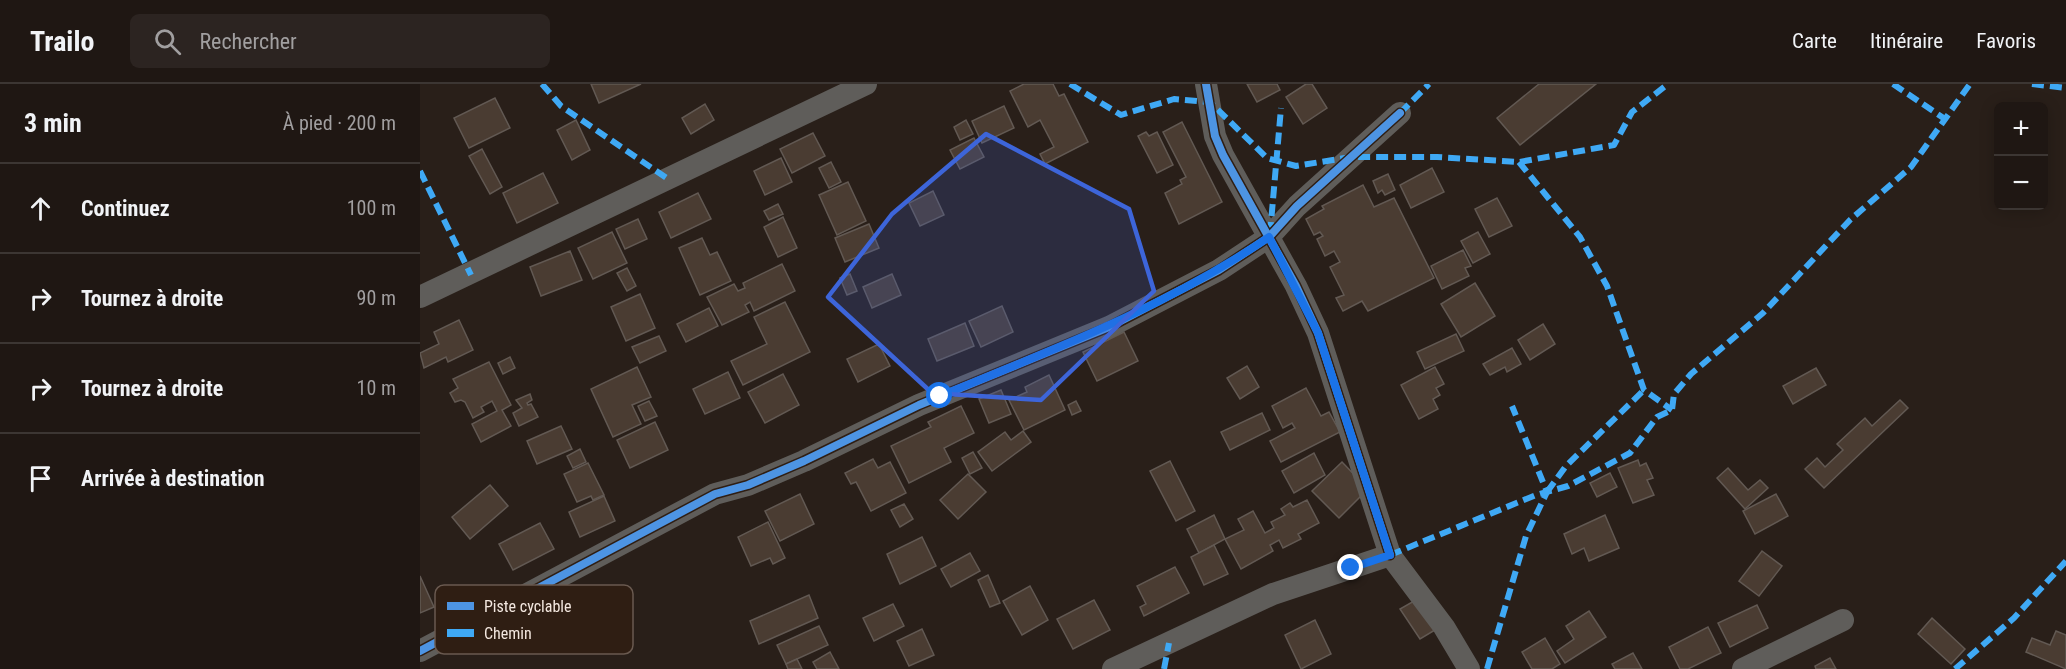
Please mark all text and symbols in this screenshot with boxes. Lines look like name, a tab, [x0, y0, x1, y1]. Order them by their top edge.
search box	[130, 14, 550, 68]
text: Trailo	[30, 25, 94, 58]
icon: search	[151, 25, 184, 58]
text: Rechercher	[199, 29, 297, 54]
text: Carte	[1792, 29, 1837, 53]
text: Itinéraire	[1870, 29, 1943, 53]
text: Favoris	[1976, 29, 2036, 53]
map controls	[1994, 102, 2048, 210]
button: +	[1994, 102, 2048, 156]
text: 3 min	[24, 108, 82, 138]
text: À pied · 200 m	[283, 111, 396, 135]
button: −	[1994, 156, 2048, 210]
icon: ahead	[24, 192, 57, 225]
text: Continuez	[81, 196, 170, 221]
text: 100 m	[347, 196, 396, 220]
icon: right	[24, 282, 57, 315]
text: Tournez à droite	[81, 286, 223, 311]
text: 90 m	[357, 286, 396, 310]
icon: right	[24, 372, 57, 405]
text: Tournez à droite	[81, 376, 223, 401]
text: 10 m	[357, 376, 396, 400]
route start	[926, 382, 952, 408]
icon: arrive	[24, 462, 57, 495]
text: Arrivée à destination	[81, 466, 265, 491]
route end	[1337, 554, 1363, 580]
legend	[435, 585, 633, 654]
text: Piste cyclable	[484, 597, 571, 616]
text: Chemin	[484, 624, 532, 643]

